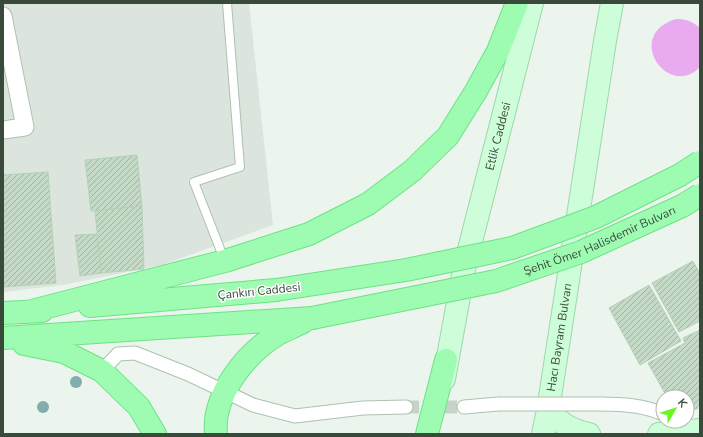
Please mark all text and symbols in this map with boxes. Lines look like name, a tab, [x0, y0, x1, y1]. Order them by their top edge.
street label: Etlik Caddesi	[482, 100, 514, 172]
street label: Şehit Ömer Halisdemir Bulvarı	[521, 202, 678, 279]
street label: Çankırı Caddesi	[217, 279, 301, 303]
street label: Hacı Bayram Bulvarı	[543, 282, 575, 393]
north arrow	[655, 389, 695, 429]
text: K	[674, 395, 691, 411]

